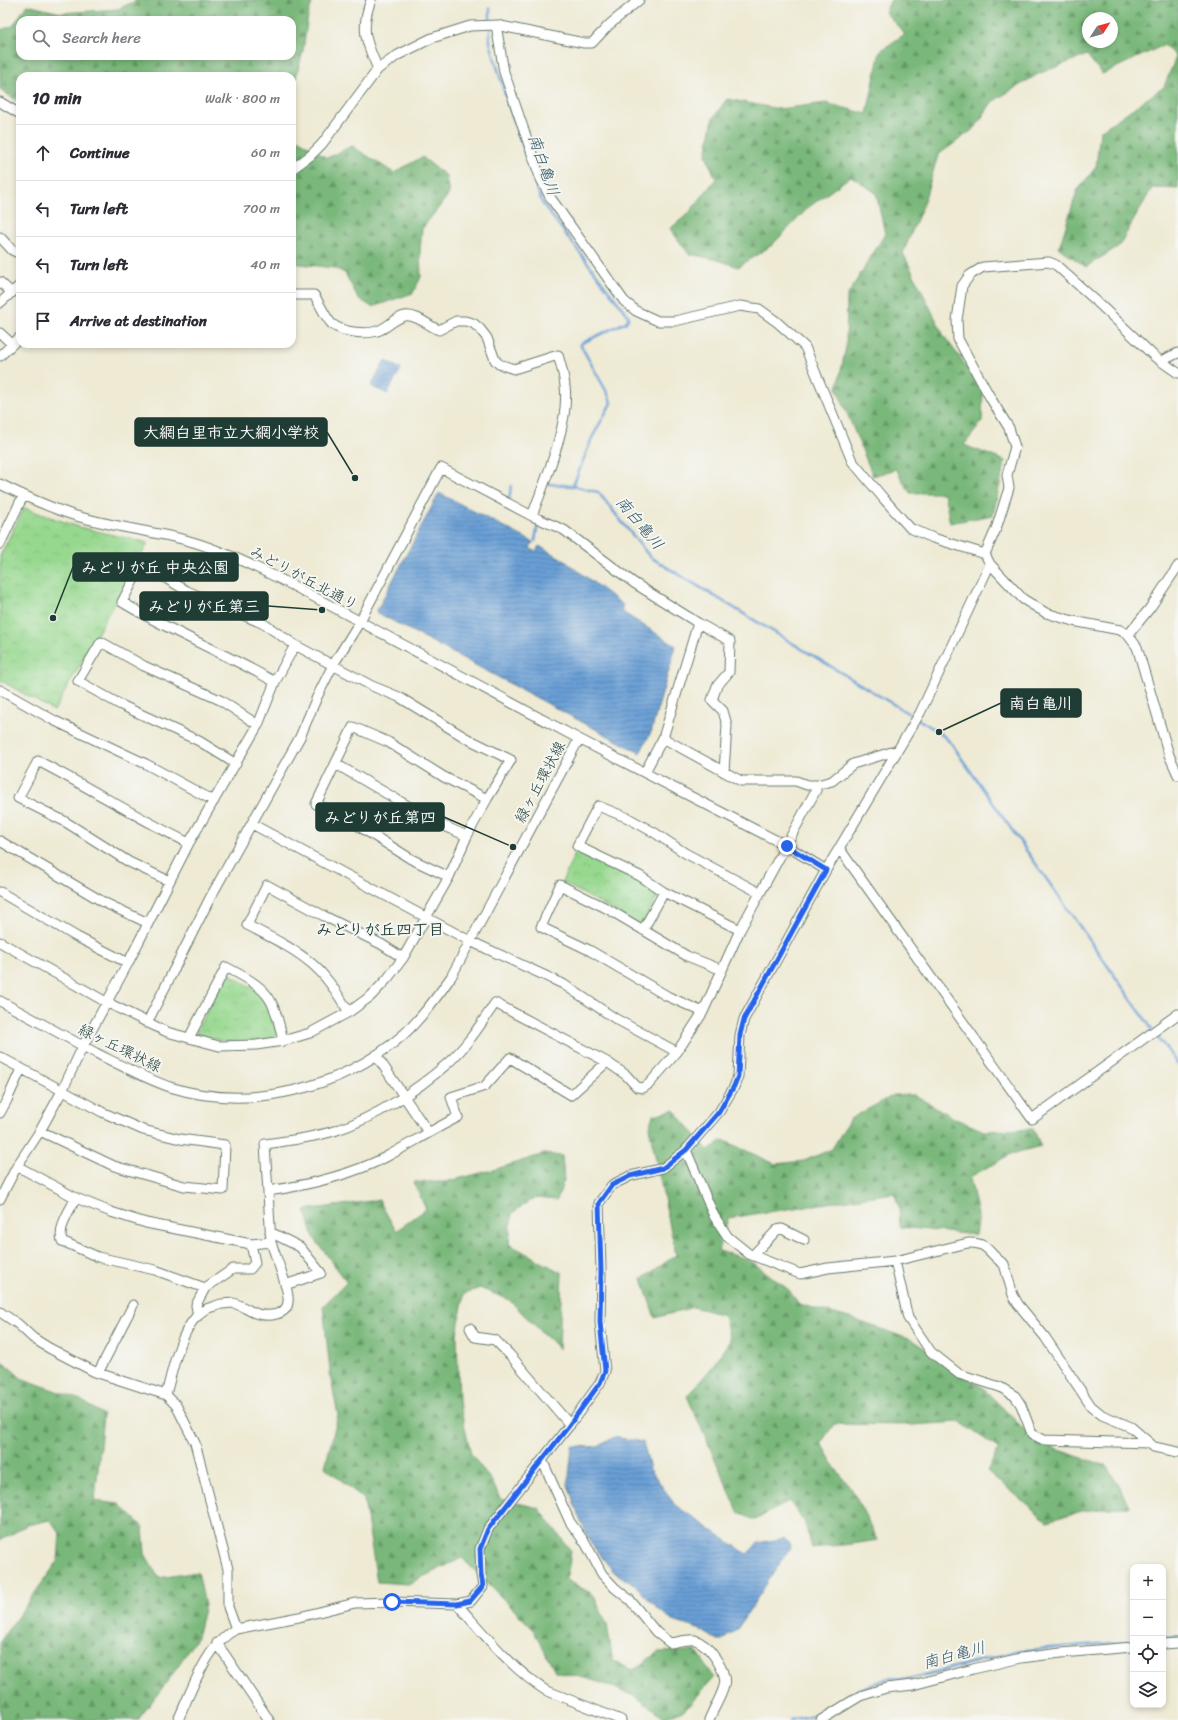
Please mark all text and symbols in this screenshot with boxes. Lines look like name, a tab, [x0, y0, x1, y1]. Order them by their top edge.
north arrow	[1082, 12, 1118, 48]
search box	[16, 16, 296, 60]
text: Search here	[62, 25, 141, 51]
icon: search	[30, 27, 52, 49]
text: 10 min	[32, 83, 81, 113]
text: Walk · 800 m	[205, 87, 280, 110]
water label: 南白亀川	[520, 130, 568, 200]
text: Continue	[70, 140, 130, 166]
text: 60 m	[251, 141, 280, 164]
icon: ahead	[32, 142, 54, 164]
text: Turn left	[70, 196, 128, 222]
text: 700 m	[243, 197, 280, 220]
icon: left	[32, 198, 54, 220]
text: Turn left	[70, 252, 128, 278]
text: 40 m	[250, 253, 280, 276]
icon: left	[32, 254, 54, 276]
text: Arrive at destination	[70, 308, 207, 334]
icon: arrive	[32, 310, 54, 332]
callout: 大網白里市立大網小学校	[135, 418, 327, 446]
text: 大網白里市立大網小学校	[143, 418, 319, 447]
water label: 南白亀川	[608, 489, 672, 557]
street label: みどりが丘北通り	[245, 538, 363, 618]
callout: みどりが丘 中央公園	[73, 553, 238, 581]
text: みどりが丘 中央公園	[81, 553, 229, 582]
callout: みどりが丘第三	[140, 592, 268, 620]
text: みどりが丘第三	[148, 592, 260, 621]
callout: 南白亀川	[1001, 689, 1081, 717]
text: 南白亀川	[1009, 689, 1073, 718]
street label: 緑ヶ丘環状線	[507, 736, 573, 828]
callout: みどりが丘第四	[316, 803, 444, 831]
text: みどりが丘第四	[324, 803, 436, 832]
route end	[778, 837, 796, 855]
district label: みどりが丘四丁目	[316, 915, 444, 944]
street label: 緑ヶ丘環状線	[74, 1017, 166, 1079]
map controls	[1130, 1564, 1166, 1708]
button: +	[1130, 1564, 1166, 1600]
route start	[383, 1593, 401, 1611]
button: −	[1130, 1600, 1166, 1636]
water label: 南白亀川	[919, 1633, 989, 1677]
button: locate	[1130, 1636, 1166, 1672]
button: layers	[1130, 1672, 1166, 1708]

